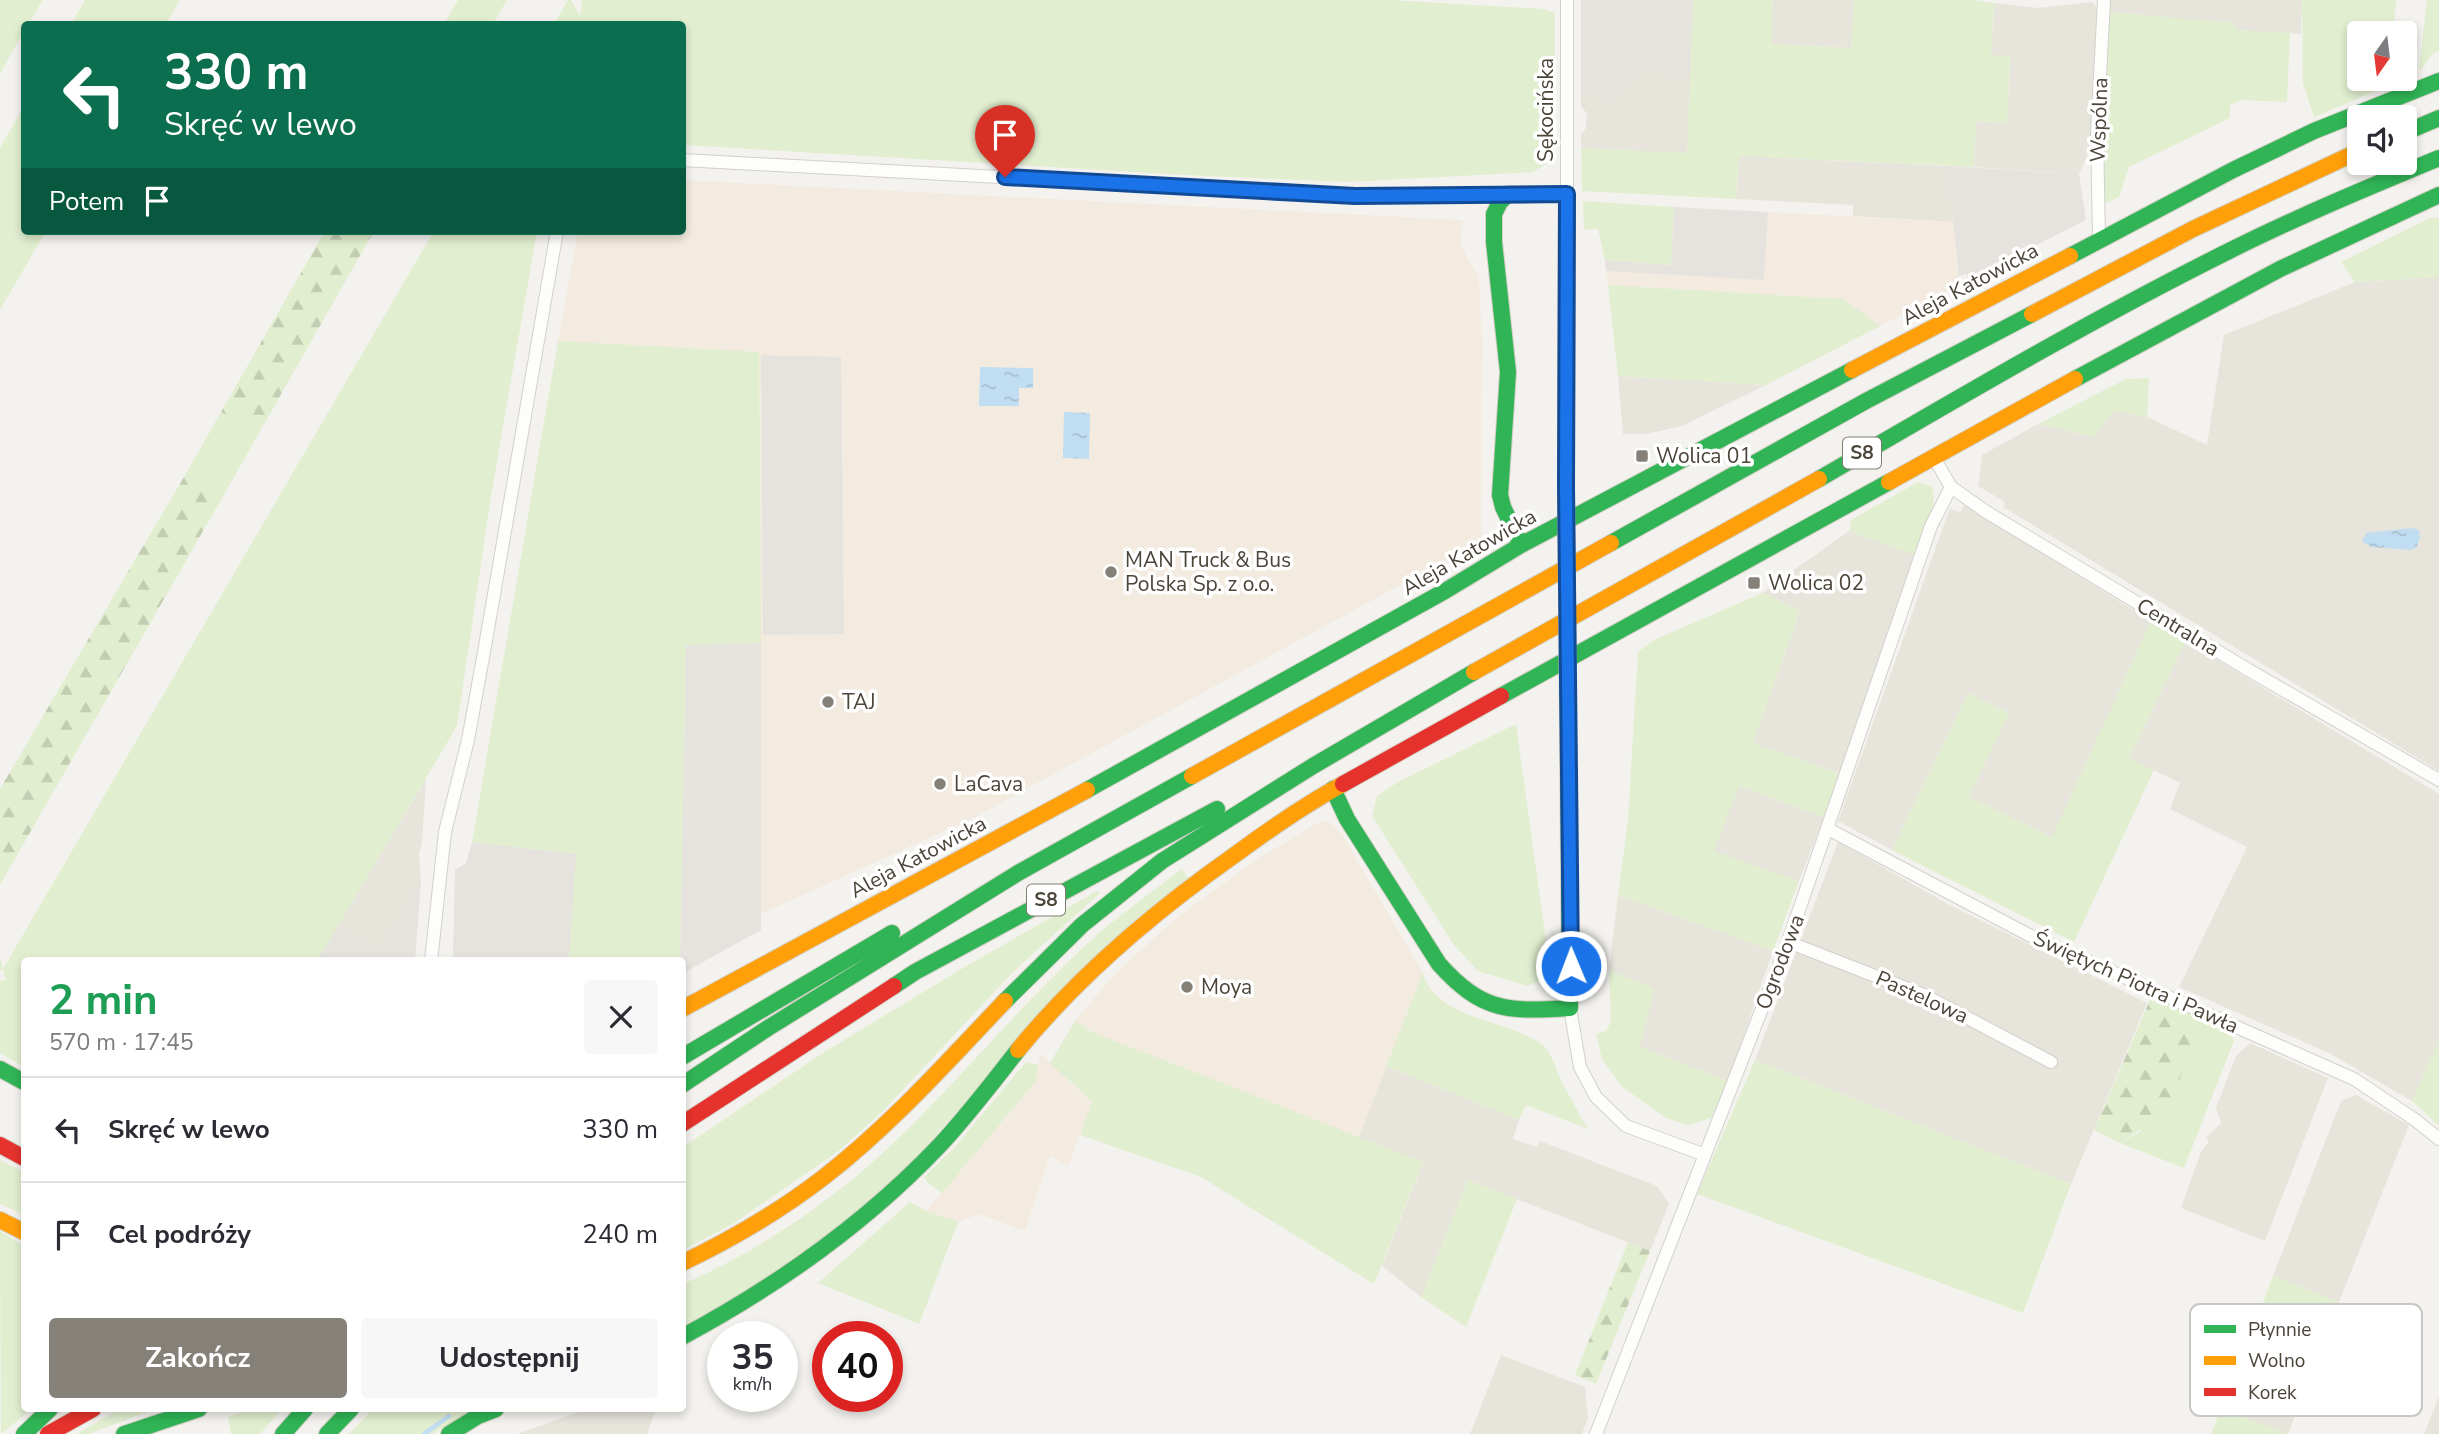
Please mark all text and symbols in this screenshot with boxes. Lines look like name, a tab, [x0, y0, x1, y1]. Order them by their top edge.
north arrow	[2347, 21, 2417, 91]
map controls	[2347, 21, 2417, 175]
text: 330 m	[164, 39, 308, 106]
icon: left	[49, 49, 140, 140]
street label: Sękocińska	[1532, 58, 1560, 162]
street label: Wspólna	[2084, 77, 2114, 163]
text: Skręć w lewo	[164, 103, 357, 146]
pin	[975, 105, 1035, 177]
button: sound	[2347, 105, 2417, 175]
icon: arrive	[986, 116, 1024, 154]
icon: arrive	[138, 182, 176, 220]
text: Potem	[49, 184, 124, 219]
street label: Aleja Katowicka	[1897, 236, 2043, 332]
road number: S8	[1843, 437, 1881, 468]
place label: Wolica 01	[1656, 442, 1752, 470]
marker: Wolica 01	[1634, 448, 1650, 464]
street label: Aleja Katowicka	[1397, 502, 1541, 602]
place label: MAN Truck & Bus Polska Sp. z o.o.	[1125, 546, 1291, 598]
marker: MAN Truck & Bus Polska Sp. z o.o.	[1103, 564, 1119, 580]
place label: Wolica 02	[1768, 569, 1864, 597]
marker: Wolica 02	[1746, 575, 1762, 591]
street label: Centralna	[2132, 591, 2224, 663]
place label: TAJ	[842, 688, 876, 716]
marker: TAJ	[820, 694, 836, 710]
place label: LaCava	[954, 770, 1023, 798]
marker: LaCava	[932, 776, 948, 792]
street label: Aleja Katowicka	[845, 809, 991, 905]
road number: S8	[1027, 885, 1065, 916]
street label: Ogrodowa	[1749, 910, 1811, 1014]
street label: Świętych Piotra i Pawła	[2029, 924, 2243, 1040]
position arrow	[1534, 929, 1608, 1003]
street label: Pastelowa	[1871, 964, 1973, 1030]
text: 2 min	[49, 972, 158, 1029]
place label: Moya	[1201, 973, 1252, 1001]
marker: Moya	[1179, 979, 1195, 995]
button: close	[584, 980, 658, 1054]
text: 570 m · 17:45	[49, 1027, 194, 1058]
icon: left	[49, 1111, 87, 1149]
text: Skręć w lewo	[108, 1112, 270, 1147]
text: 330 m	[582, 1112, 658, 1147]
icon: arrive	[49, 1216, 87, 1254]
text: Cel podróży	[108, 1217, 251, 1252]
text: 240 m	[582, 1217, 658, 1252]
legend	[2190, 1304, 2422, 1416]
text: Płynnie	[2248, 1317, 2311, 1343]
button: Zakończ	[49, 1318, 347, 1398]
button: Udostępnij	[361, 1318, 658, 1398]
speed limit sign: 40	[812, 1321, 903, 1412]
text: 35	[731, 1334, 774, 1381]
text: Wolno	[2248, 1348, 2305, 1374]
text: km/h	[733, 1372, 772, 1396]
text: Korek	[2248, 1380, 2297, 1406]

